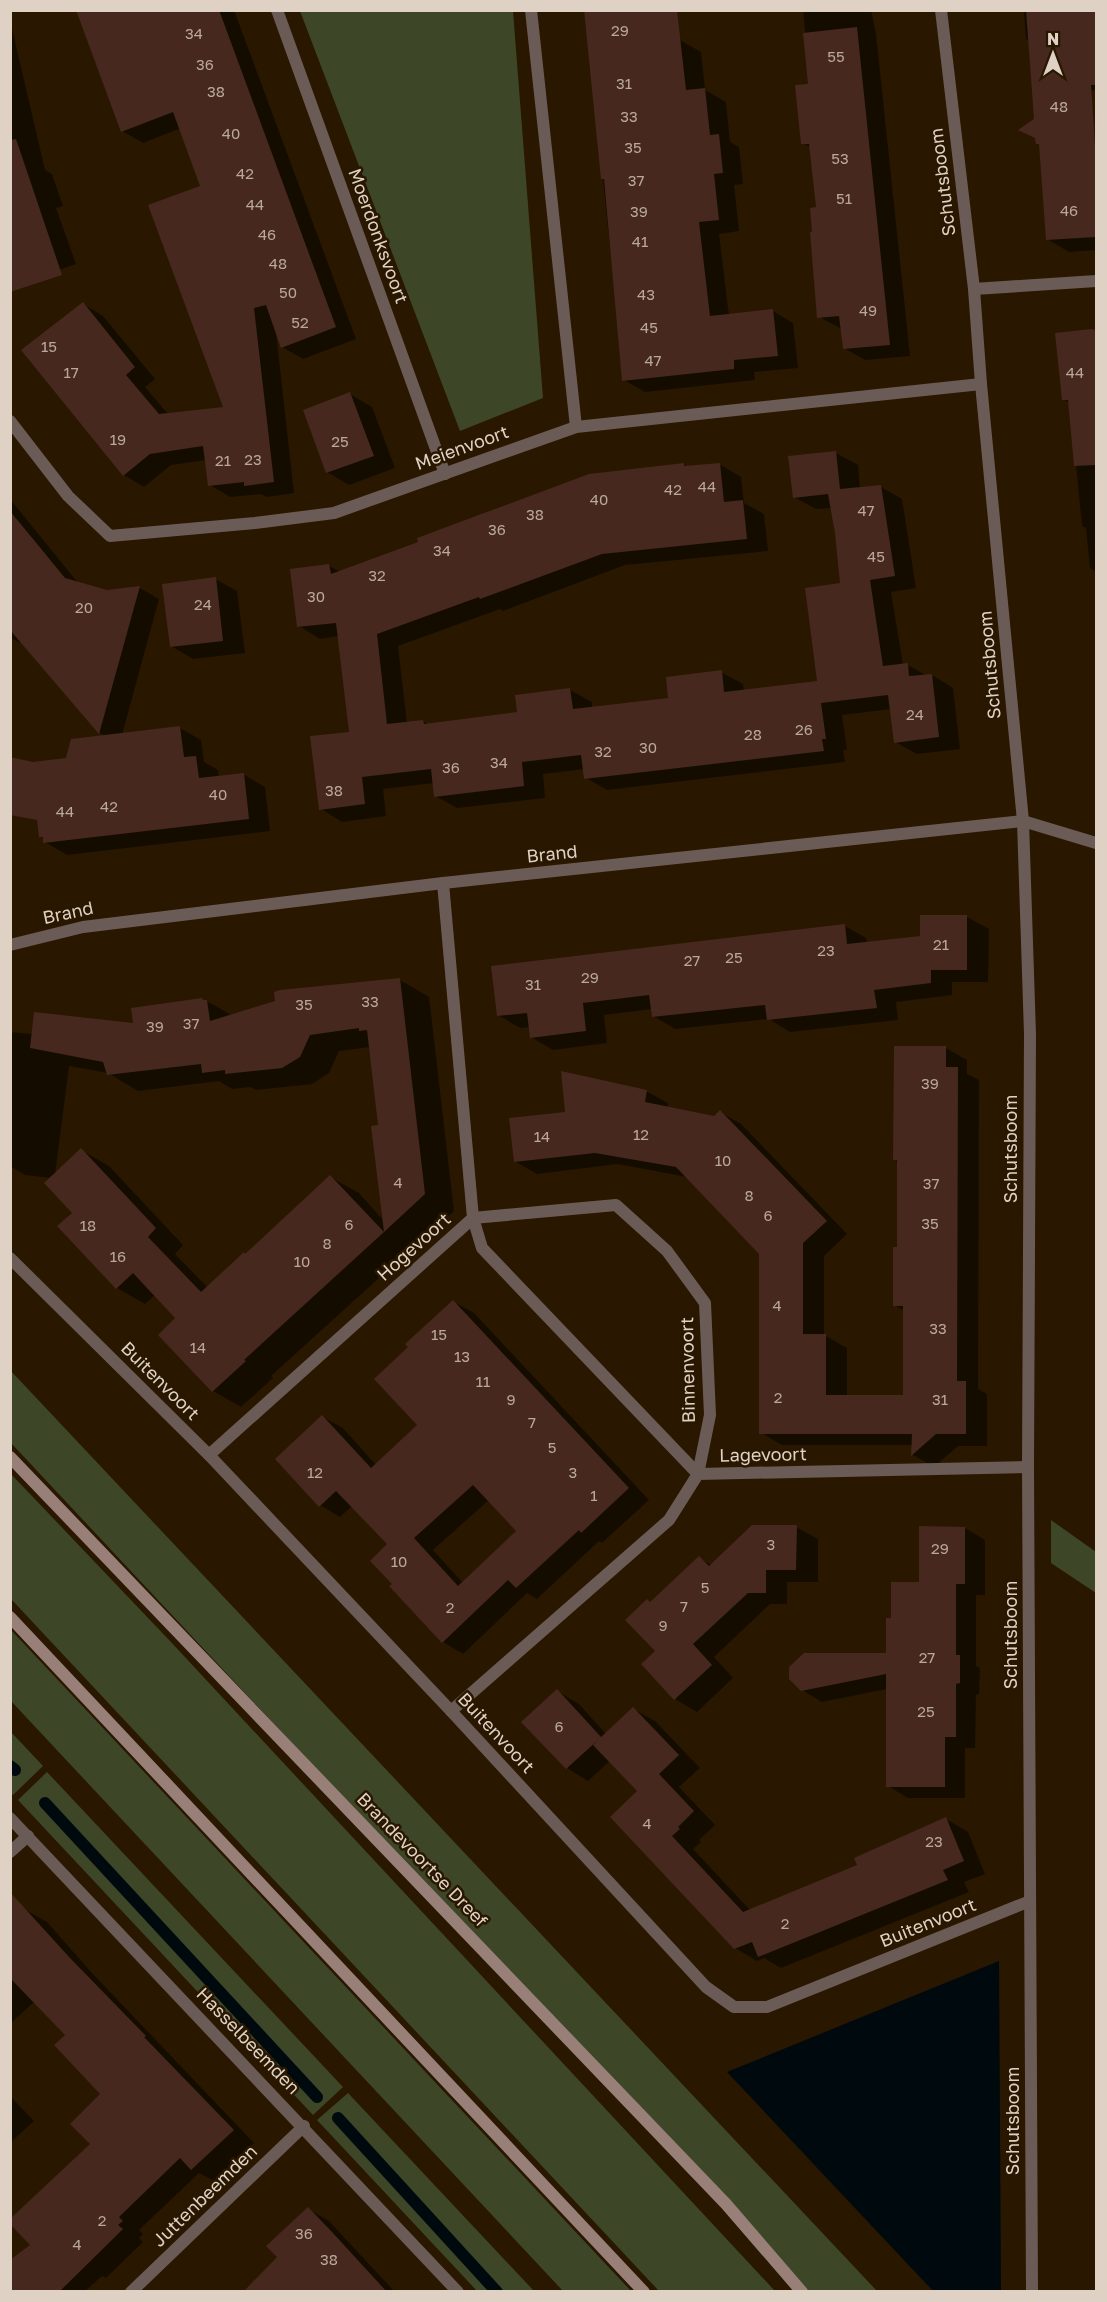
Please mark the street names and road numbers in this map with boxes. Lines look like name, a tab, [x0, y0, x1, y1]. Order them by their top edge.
street label: Schutsboom	[924, 127, 960, 237]
street label: Moerdonksvoort	[344, 165, 414, 306]
street label: Meienvoort	[412, 420, 511, 474]
street label: Schutsboom	[973, 610, 1005, 720]
street label: Brand	[525, 839, 579, 867]
street label: Brand	[40, 896, 95, 928]
street label: Schutsboom	[999, 1095, 1021, 1203]
street label: Hogevoort	[372, 1207, 455, 1285]
street label: Binnenvoort	[675, 1317, 699, 1423]
street label: Buitenvoort	[117, 1336, 205, 1424]
street label: Lagevoort	[719, 1442, 807, 1466]
street label: Schutsboom	[999, 1581, 1021, 1689]
street label: Buitenvoort	[454, 1688, 540, 1777]
street label: Brandevoortse Dreef	[353, 1788, 493, 1931]
street label: Buitenvoort	[876, 1893, 979, 1951]
street label: Hasselbeemden	[192, 1982, 305, 2098]
street label: Schutsboom	[1001, 2067, 1023, 2175]
street label: Juttenbeemden	[147, 2140, 261, 2251]

